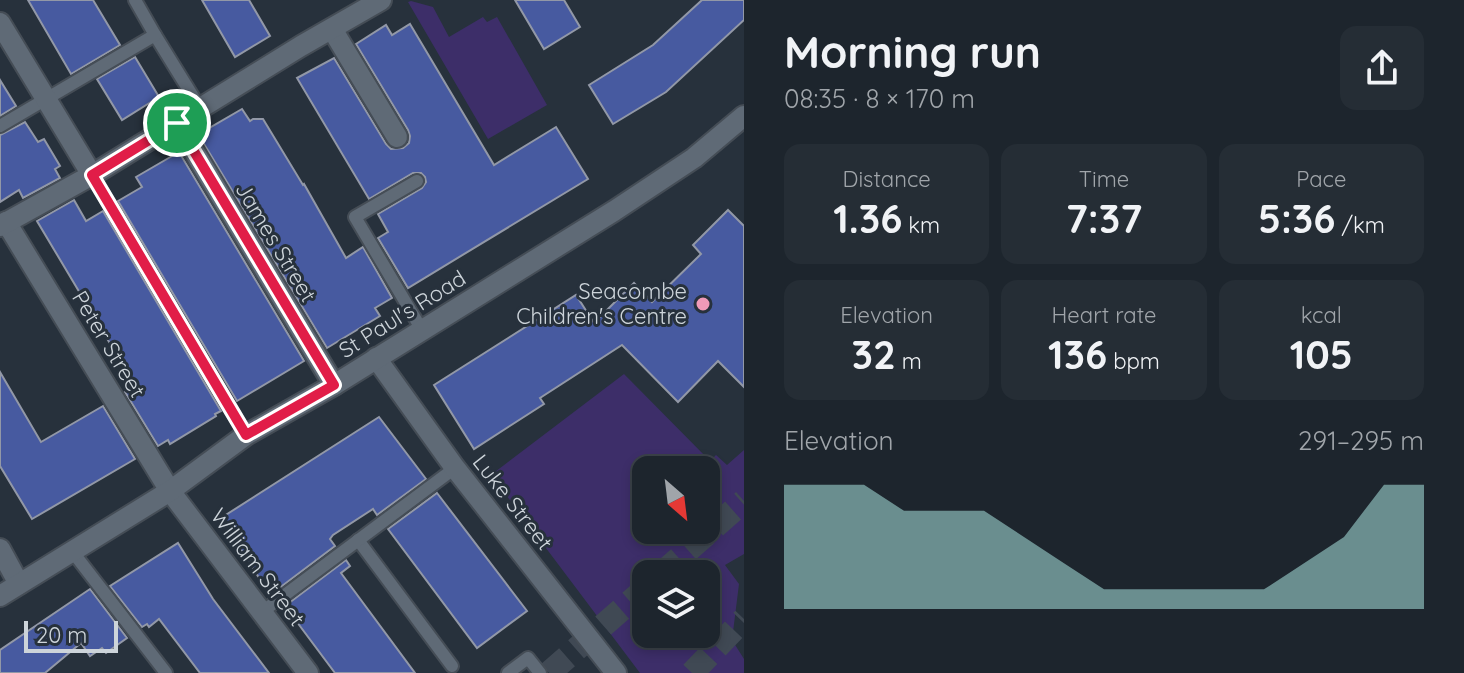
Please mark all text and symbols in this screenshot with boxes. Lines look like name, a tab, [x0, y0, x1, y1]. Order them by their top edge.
text: Morning run	[784, 24, 1041, 79]
button: share	[1340, 26, 1424, 110]
text: 08:35 · 8 × 170 m	[784, 82, 975, 115]
pin	[143, 89, 211, 157]
icon: arrive	[155, 101, 199, 145]
text: Distance	[843, 165, 931, 193]
text: Time	[1079, 165, 1129, 193]
text: Pace	[1296, 165, 1346, 193]
street label: James Street	[229, 177, 323, 307]
text: 1.36	[833, 193, 902, 243]
text: 7:37	[1066, 193, 1142, 243]
text: 5:36	[1258, 193, 1335, 243]
text: km	[902, 211, 940, 239]
text: /km	[1335, 211, 1385, 239]
street label: St Paul's Road	[333, 264, 471, 364]
place label: Seacombe Children's Centre	[516, 277, 687, 330]
street label: Peter Street	[66, 285, 152, 403]
marker: Seacombe Children's Centre	[694, 295, 712, 313]
text: Elevation	[840, 301, 933, 329]
text: Heart rate	[1052, 301, 1156, 329]
text: kcal	[1301, 301, 1342, 329]
text: 32	[852, 329, 896, 379]
text: 136	[1048, 329, 1107, 379]
text: 105	[1290, 329, 1353, 379]
text: m	[896, 347, 922, 375]
text: bpm	[1107, 347, 1160, 375]
text: Elevation	[784, 424, 894, 457]
text: 291–295 m	[1298, 424, 1424, 457]
street label: Luke Street	[467, 448, 559, 556]
north arrow	[632, 456, 720, 544]
map controls	[632, 456, 720, 648]
street label: William Street	[205, 503, 311, 631]
button: layers	[632, 560, 720, 648]
scale bar	[24, 617, 118, 653]
text: 20 m	[36, 621, 87, 649]

